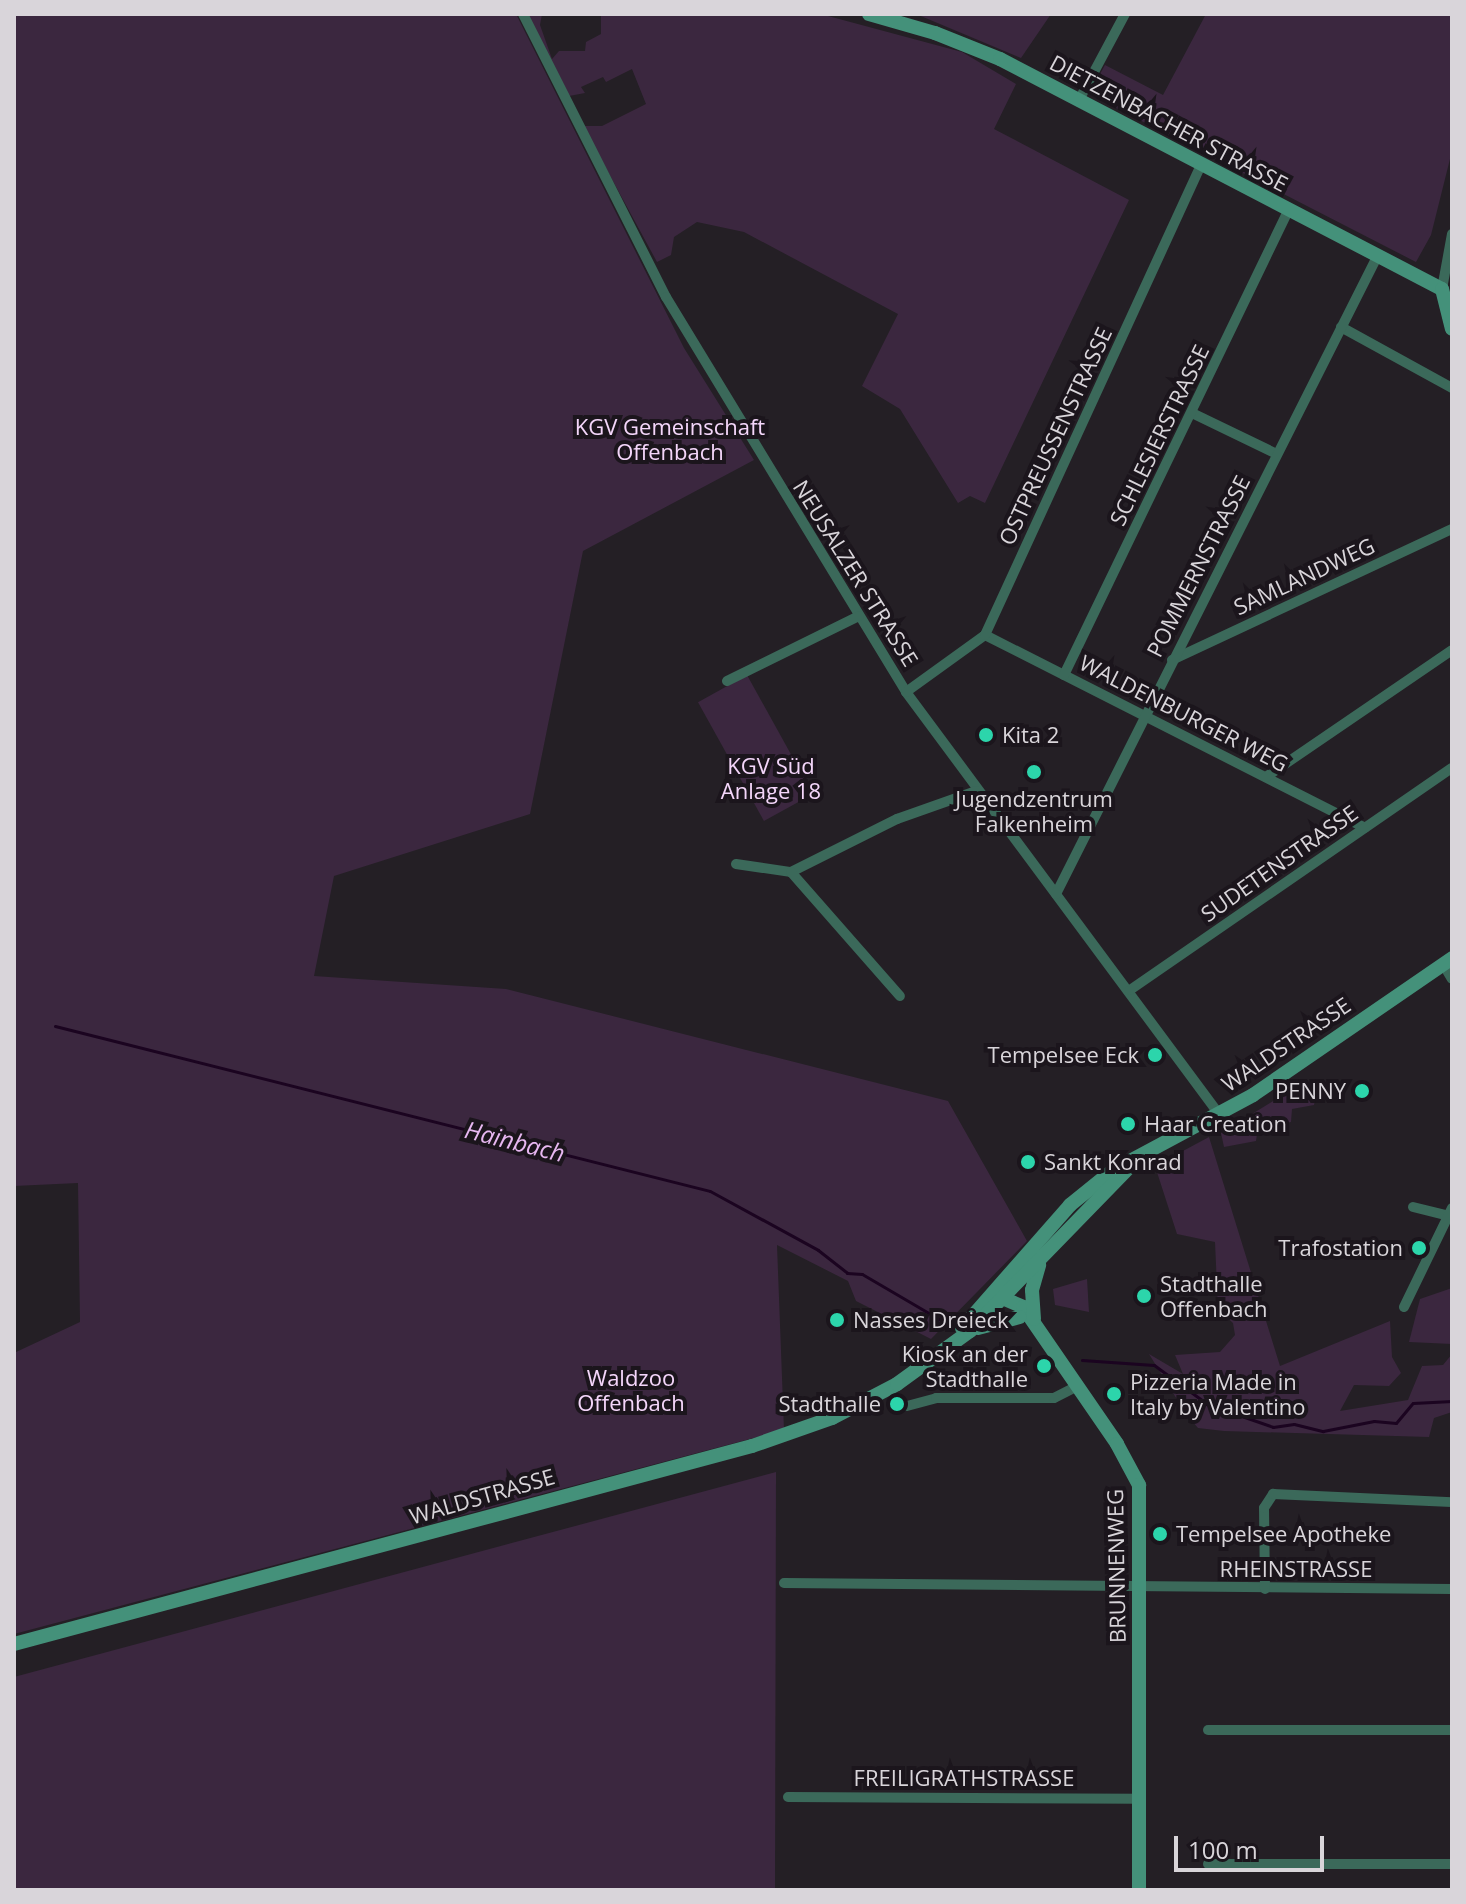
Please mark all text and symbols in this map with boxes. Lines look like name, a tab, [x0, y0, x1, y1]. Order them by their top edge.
street label: DIETZENBACHER STRASSE	[1046, 49, 1292, 197]
street label: OSTPREUSSENSTRASSE	[993, 323, 1117, 549]
street label: SCHLESIERSTRASSE	[1104, 340, 1214, 530]
park label: KGV Gemeinschaft Offenbach	[575, 413, 765, 464]
street label: POMMERNSTRASSE	[1141, 471, 1255, 661]
street label: NEUSALZER STRASSE	[788, 475, 924, 671]
street label: SAMLANDWEG	[1229, 532, 1379, 620]
street label: WALDENBURGER WEG	[1075, 649, 1293, 777]
place label: Kita 2	[1002, 722, 1059, 748]
marker: Kita 2	[977, 726, 995, 744]
park label: KGV Süd Anlage 18	[721, 752, 821, 804]
marker: Jugendzentrum Falkenheim	[1025, 763, 1043, 781]
place label: Jugendzentrum Falkenheim	[955, 785, 1113, 836]
street label: SUDETENSTRASSE	[1196, 799, 1362, 927]
street label: WALDSTRASSE	[1217, 991, 1355, 1097]
place label: Tempelsee Eck	[988, 1042, 1139, 1068]
marker: Tempelsee Eck	[1146, 1046, 1164, 1064]
place label: PENNY	[1275, 1078, 1346, 1104]
marker: PENNY	[1353, 1082, 1371, 1100]
place label: Haar Creation	[1144, 1111, 1287, 1137]
water label: Hainbach	[462, 1115, 568, 1167]
marker: Haar Creation	[1119, 1115, 1137, 1133]
place label: Sankt Konrad	[1044, 1149, 1182, 1175]
marker: Sankt Konrad	[1019, 1153, 1037, 1171]
place label: Trafostation	[1278, 1235, 1403, 1261]
marker: Trafostation	[1410, 1239, 1428, 1257]
place label: Stadthalle Offenbach	[1160, 1270, 1267, 1322]
marker: Stadthalle Offenbach	[1135, 1287, 1153, 1305]
place label: Nasses Dreieck	[853, 1307, 1009, 1333]
marker: Nasses Dreieck	[828, 1311, 846, 1329]
place label: Kiosk an der Stadthalle	[902, 1340, 1028, 1392]
marker: Kiosk an der Stadthalle	[1035, 1357, 1053, 1375]
park label: Waldzoo Offenbach	[577, 1364, 685, 1416]
place label: Pizzeria Made in Italy by Valentino	[1130, 1368, 1306, 1420]
marker: Pizzeria Made in Italy by Valentino	[1105, 1385, 1123, 1403]
place label: Stadthalle	[778, 1391, 881, 1417]
marker: Stadthalle	[888, 1395, 906, 1413]
street label: WALDSTRASSE	[406, 1463, 558, 1529]
street label: BRUNNENWEG	[1101, 1489, 1131, 1643]
place label: Tempelsee Apotheke	[1176, 1521, 1391, 1547]
marker: Tempelsee Apotheke	[1151, 1525, 1169, 1543]
street label: RHEINSTRASSE	[1220, 1556, 1372, 1582]
street label: FREILIGRATHSTRASSE	[854, 1765, 1074, 1791]
scale bar	[1178, 1820, 1328, 1870]
text: 100 m	[1188, 1833, 1258, 1866]

